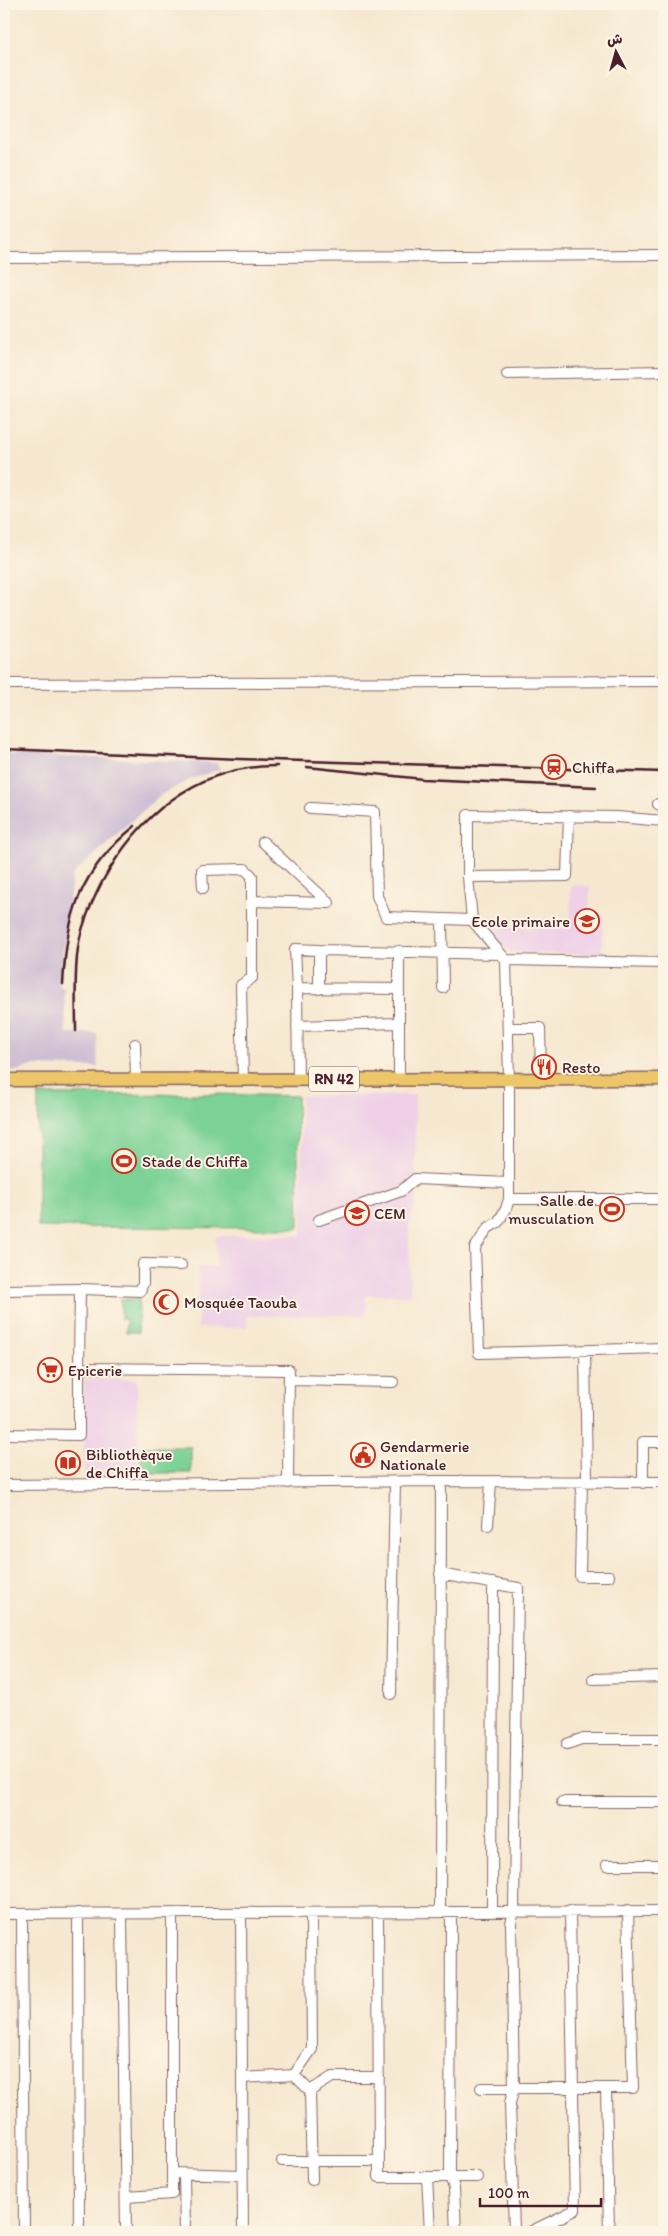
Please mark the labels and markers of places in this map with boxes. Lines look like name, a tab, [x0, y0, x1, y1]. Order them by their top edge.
station icon: Chiffa	[541, 754, 567, 780]
place label: Chiffa	[572, 758, 615, 777]
school or university icon: Ecole primaire	[574, 908, 600, 934]
place label: Ecole primaire	[471, 912, 570, 931]
restaurant icon: Resto	[531, 1054, 557, 1080]
place label: Resto	[562, 1058, 600, 1077]
sports icon: Stade de Chiffa	[111, 1148, 137, 1174]
place label: Stade de Chiffa	[142, 1152, 248, 1171]
place label: Salle de musculation	[508, 1191, 594, 1228]
sports icon: Salle de musculation	[599, 1196, 625, 1222]
school or university icon: CEM	[344, 1200, 370, 1226]
place label: CEM	[374, 1204, 406, 1223]
mosque icon: Mosquée Taouba	[153, 1289, 179, 1315]
place label: Mosquée Taouba	[184, 1293, 298, 1312]
supermarket icon: Epicerie	[37, 1357, 63, 1383]
place label: Epicerie	[68, 1361, 122, 1380]
place label: Gendarmerie Nationale	[380, 1437, 469, 1474]
public building icon: Gendarmerie Nationale	[350, 1442, 376, 1468]
place label: Bibliothèque de Chiffa	[86, 1445, 172, 1482]
library icon: Bibliothèque de Chiffa	[55, 1450, 81, 1476]

